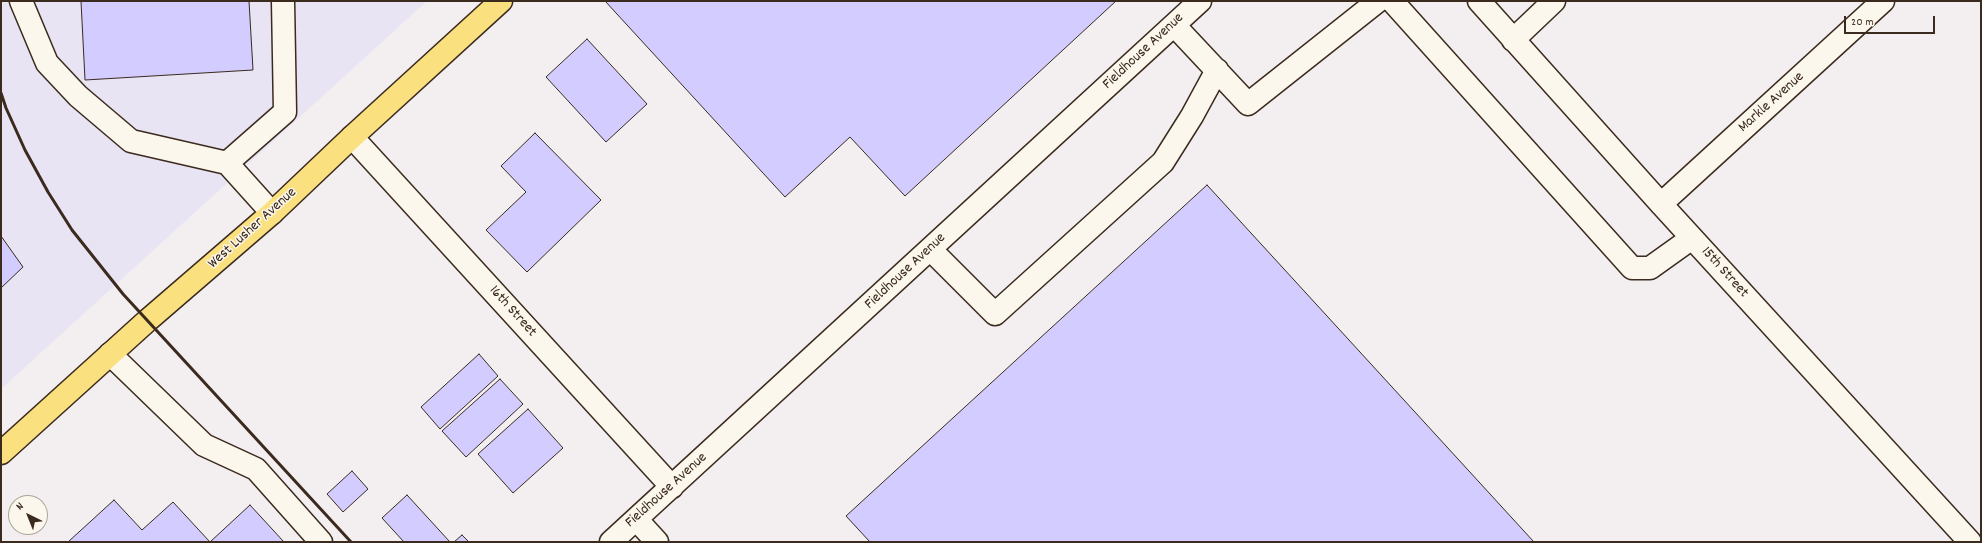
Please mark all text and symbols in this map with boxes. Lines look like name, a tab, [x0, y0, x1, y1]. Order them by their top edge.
scale bar	[1846, 8, 1937, 34]
street label: Fieldhouse Avenue	[1100, 10, 1188, 94]
text: 20 m	[1851, 14, 1874, 31]
street label: Markle Avenue	[1735, 69, 1809, 137]
street label: West Lusher Avenue	[205, 185, 301, 273]
street label: Fieldhouse Avenue	[862, 230, 950, 314]
street label: 15th Street	[1696, 244, 1752, 302]
street label: 16th Street	[484, 283, 540, 341]
street label: Fieldhouse Avenue	[622, 450, 712, 532]
north arrow	[8, 495, 48, 535]
text: N	[13, 499, 28, 515]

